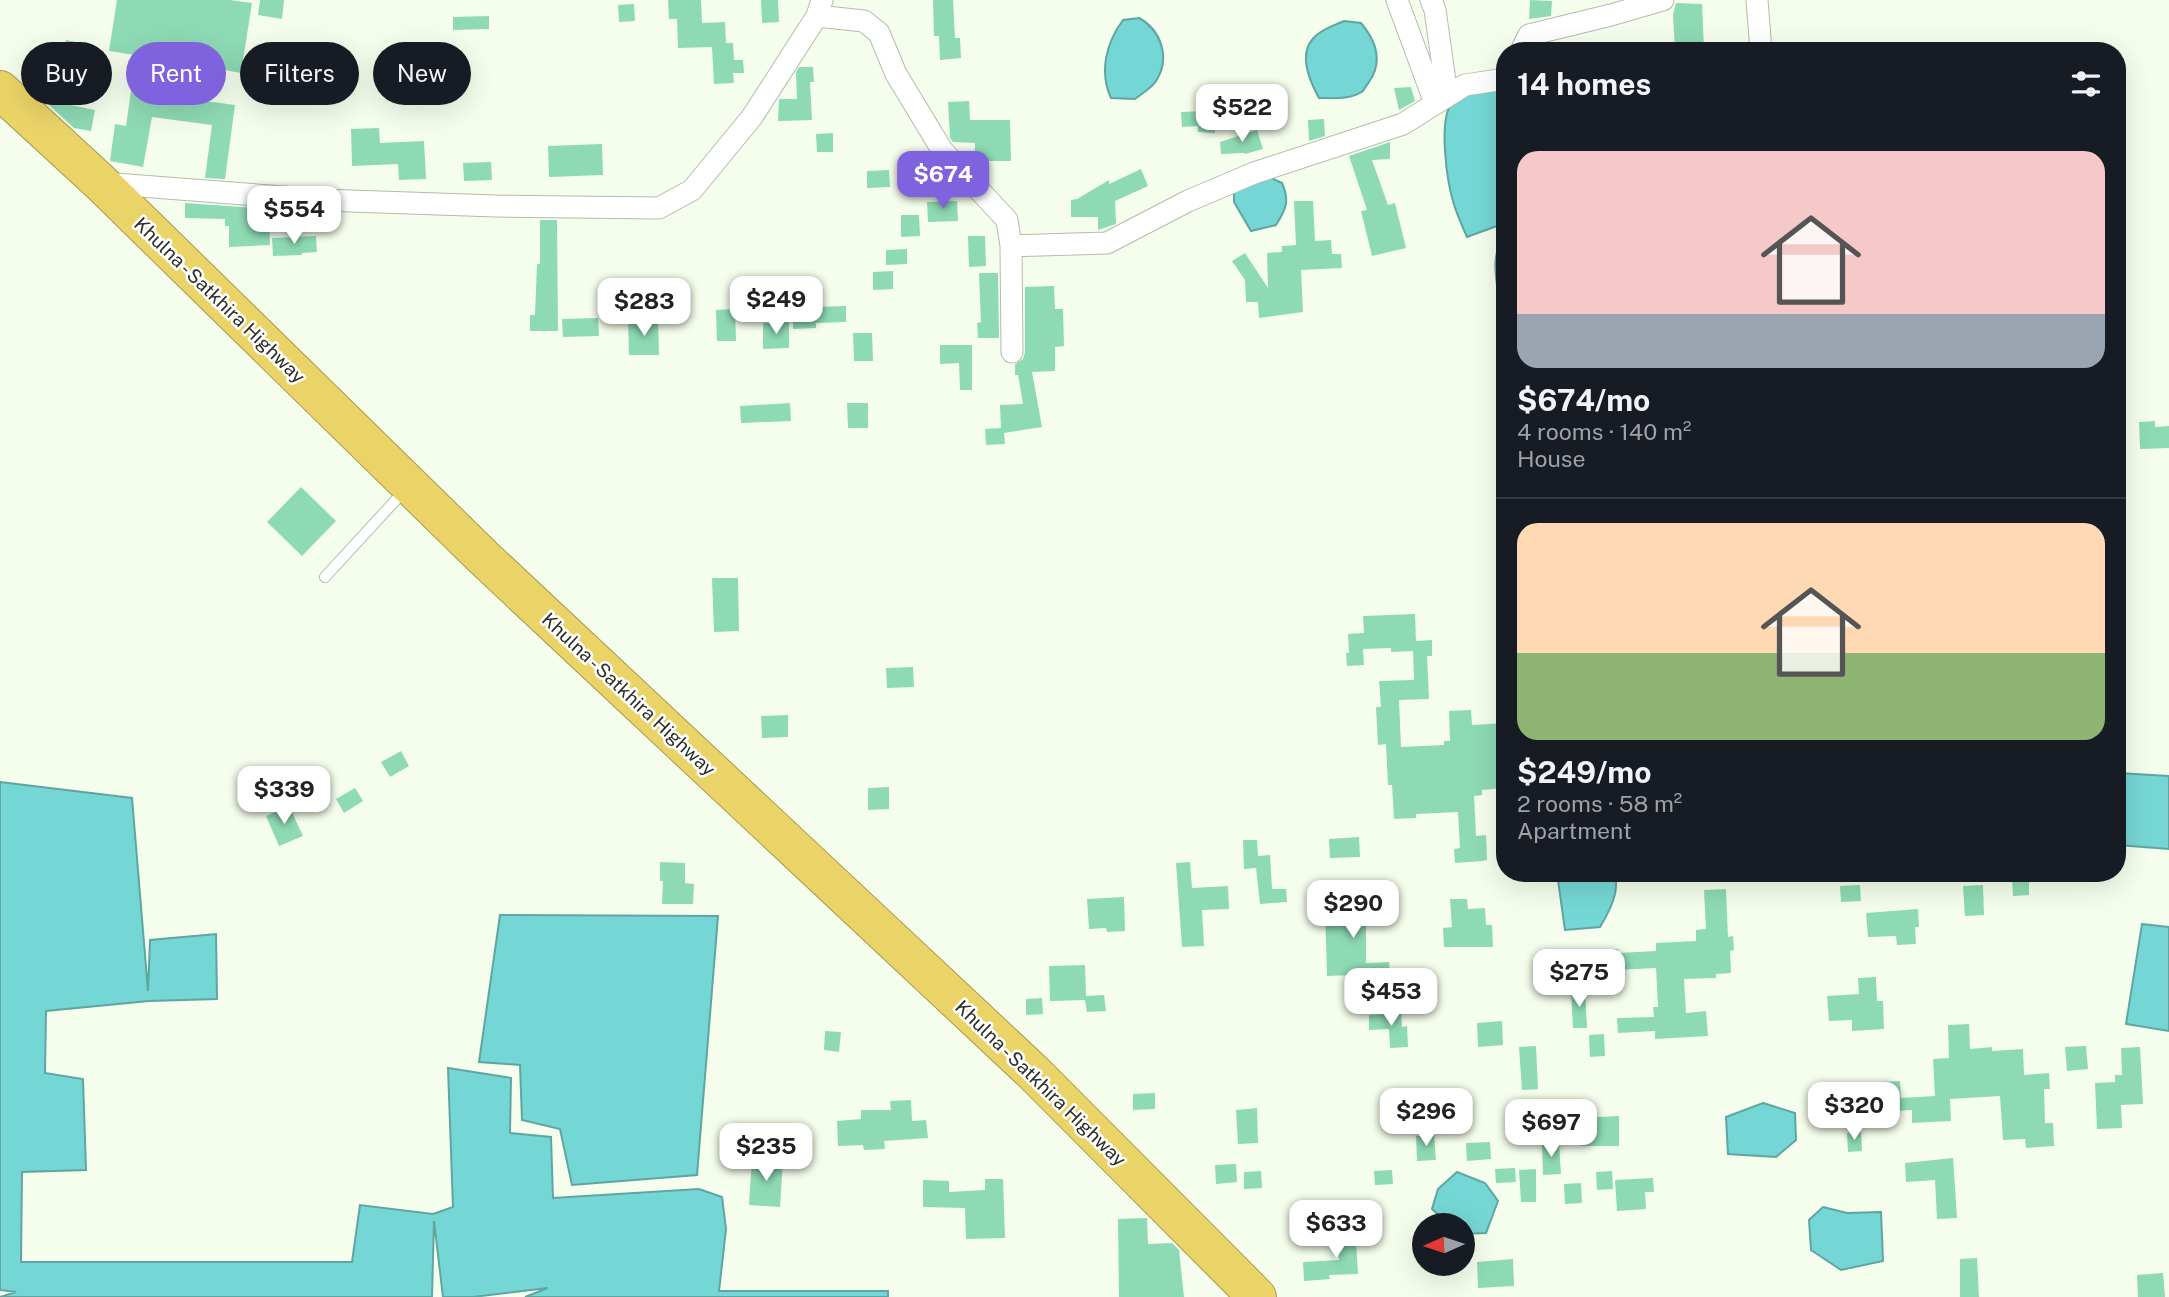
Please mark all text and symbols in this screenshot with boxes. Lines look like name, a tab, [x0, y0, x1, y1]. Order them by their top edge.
chip: Buy	[21, 42, 112, 105]
chip: Rent	[126, 42, 226, 105]
chip: Filters	[240, 42, 359, 105]
chip: New	[373, 42, 471, 105]
icon: filters	[2067, 65, 2105, 103]
text: 14 homes	[1517, 66, 1651, 102]
pin: $522	[1201, 85, 1283, 144]
text: $522	[1212, 93, 1272, 120]
pin: $674	[902, 152, 984, 211]
text: $674	[913, 160, 973, 187]
pin: $554	[253, 187, 335, 246]
text: $554	[263, 195, 325, 222]
icon: home	[1748, 197, 1874, 323]
street label: Khulna - Satkhira Highway	[130, 213, 310, 387]
pin: $249	[735, 276, 817, 336]
pin: $283	[603, 278, 685, 338]
text: $249	[746, 285, 806, 312]
text: $283	[614, 287, 674, 314]
text: $674/mo	[1517, 382, 1650, 418]
text: 4 rooms · 140 m²	[1517, 418, 1691, 445]
text: House	[1517, 445, 1585, 472]
icon: home	[1748, 569, 1874, 695]
street label: Khulna - Satkhira Highway	[538, 608, 720, 780]
text: $249/mo	[1517, 754, 1651, 790]
pin: $339	[243, 766, 325, 826]
text: $339	[253, 775, 315, 802]
text: 2 rooms · 58 m²	[1517, 790, 1682, 817]
text: Apartment	[1517, 817, 1632, 844]
pin: $290	[1312, 880, 1394, 940]
text: $290	[1323, 889, 1383, 916]
pin: $275	[1538, 950, 1620, 1009]
text: $275	[1549, 958, 1609, 985]
pin: $453	[1350, 968, 1432, 1028]
text: $453	[1360, 977, 1422, 1004]
street label: Khulna - Satkhira Highway	[951, 996, 1131, 1170]
pin: $320	[1813, 1082, 1895, 1142]
pin: $296	[1385, 1088, 1467, 1148]
text: $320	[1824, 1091, 1884, 1118]
text: $296	[1396, 1097, 1456, 1124]
pin: $697	[1510, 1100, 1592, 1159]
text: $697	[1521, 1108, 1581, 1135]
pin: $235	[725, 1124, 807, 1183]
text: $235	[735, 1132, 797, 1159]
pin: $633	[1295, 1200, 1377, 1260]
text: $633	[1305, 1209, 1367, 1236]
north arrow	[1412, 1213, 1475, 1276]
map controls	[1412, 1213, 1475, 1276]

